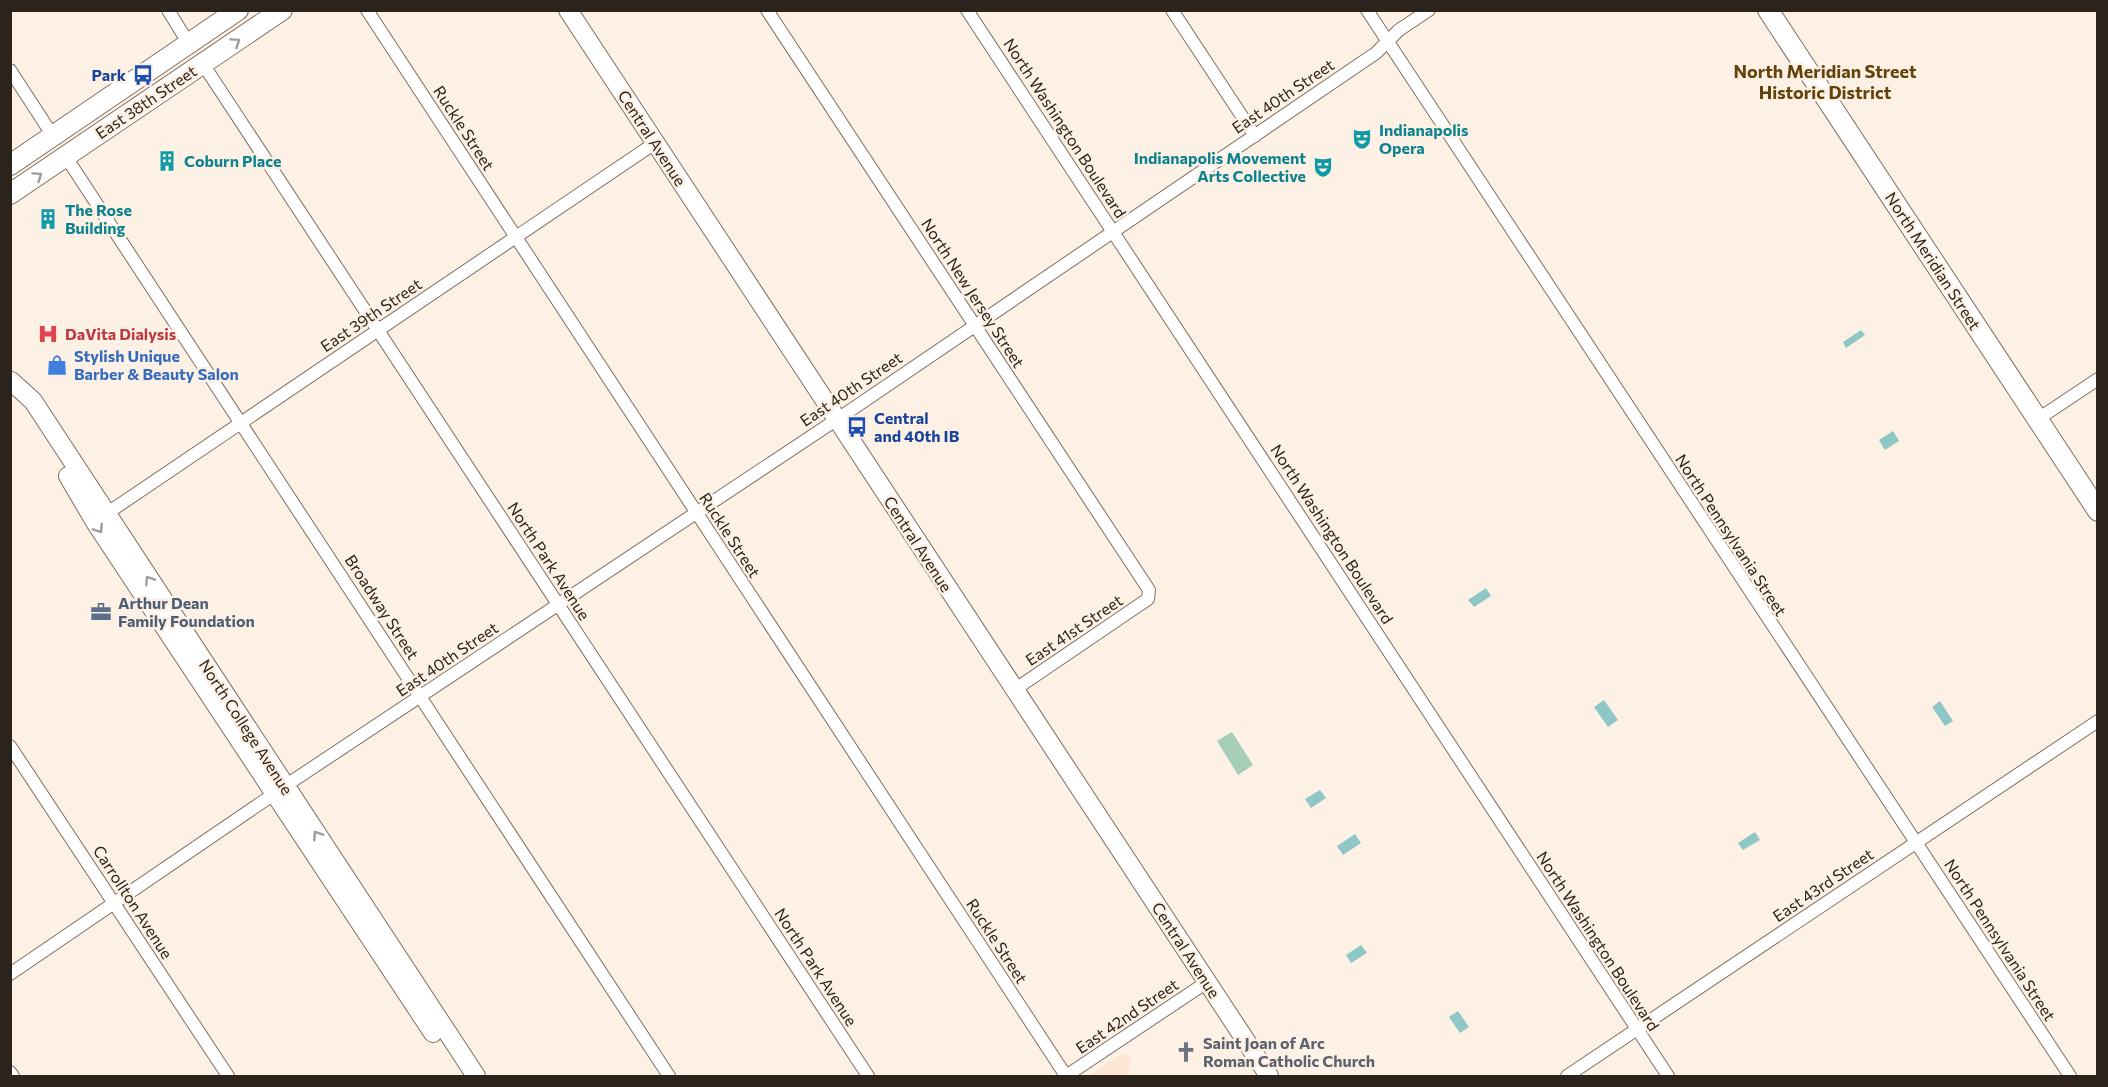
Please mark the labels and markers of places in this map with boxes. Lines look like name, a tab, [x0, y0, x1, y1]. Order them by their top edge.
bus stop icon: Park	[131, 63, 155, 87]
place label: Park	[91, 65, 127, 84]
place label: Indianapolis Opera	[1379, 120, 1469, 157]
theatre icon: Indianapolis Opera	[1350, 127, 1374, 151]
place label: Indianapolis Movement Arts Collective	[1134, 148, 1306, 185]
building icon: Coburn Place	[155, 149, 179, 173]
place label: Coburn Place	[184, 151, 281, 170]
theatre icon: Indianapolis Movement Arts Collective	[1311, 155, 1335, 179]
place label: The Rose Building	[65, 200, 132, 237]
building icon: The Rose Building	[36, 207, 60, 231]
hospital icon: DaVita Dialysis	[36, 322, 60, 346]
place label: DaVita Dialysis	[65, 324, 176, 343]
place label: Stylish Unique Barber & Beauty Salon	[74, 346, 239, 383]
shop icon: Stylish Unique Barber & Beauty Salon	[45, 353, 69, 377]
place label: Central and 40th IB	[874, 408, 960, 445]
bus stop icon: Central and 40th IB	[845, 415, 869, 439]
place label: Arthur Dean Family Foundation	[118, 593, 255, 630]
office icon: Arthur Dean Family Foundation	[89, 600, 113, 624]
place label: Saint Joan of Arc Roman Catholic Church	[1203, 1033, 1375, 1070]
church icon: Saint Joan of Arc Roman Catholic Church	[1174, 1040, 1198, 1064]

